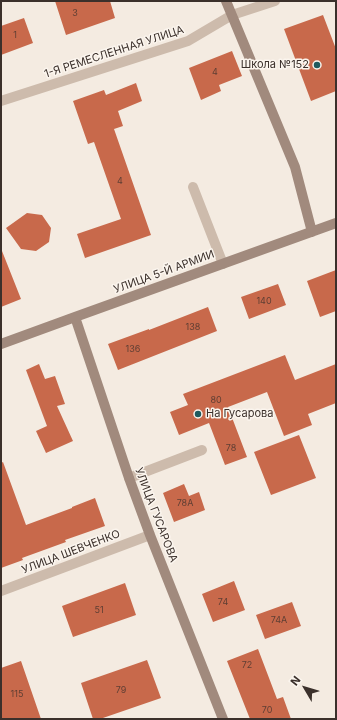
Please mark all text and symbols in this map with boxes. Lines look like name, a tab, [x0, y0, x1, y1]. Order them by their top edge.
house number: 3	[72, 8, 78, 18]
street label: 1-Я РЕМЕСЛЕННАЯ УЛИЦА	[43, 23, 185, 81]
house number: 1	[13, 30, 17, 40]
place label: Школа №152	[241, 58, 309, 72]
marker: Школа №152	[312, 60, 322, 70]
house number: 4	[212, 67, 218, 77]
house number: 4	[117, 176, 123, 186]
street label: УЛИЦА 5-Й АРМИИ	[112, 248, 216, 296]
house number: 140	[256, 296, 272, 306]
house number: 138	[186, 322, 200, 332]
house number: 136	[126, 344, 140, 354]
house number: 80	[210, 395, 222, 405]
place label: На Гусарова	[206, 407, 273, 421]
marker: На Гусарова	[193, 409, 203, 419]
house number: 78	[226, 443, 236, 453]
street label: УЛИЦА ГУСАРОВА	[132, 466, 180, 564]
house number: 78А	[177, 498, 193, 508]
street label: УЛИЦА ШЕВЧЕНКО	[20, 527, 122, 577]
house number: 74	[218, 597, 228, 607]
house number: 51	[94, 605, 104, 615]
house number: 74А	[271, 615, 287, 625]
house number: 72	[242, 660, 252, 670]
north arrow	[285, 668, 325, 708]
text: N	[287, 673, 304, 688]
house number: 79	[116, 685, 126, 695]
house number: 115	[11, 689, 23, 699]
house number: 70	[262, 705, 272, 715]

